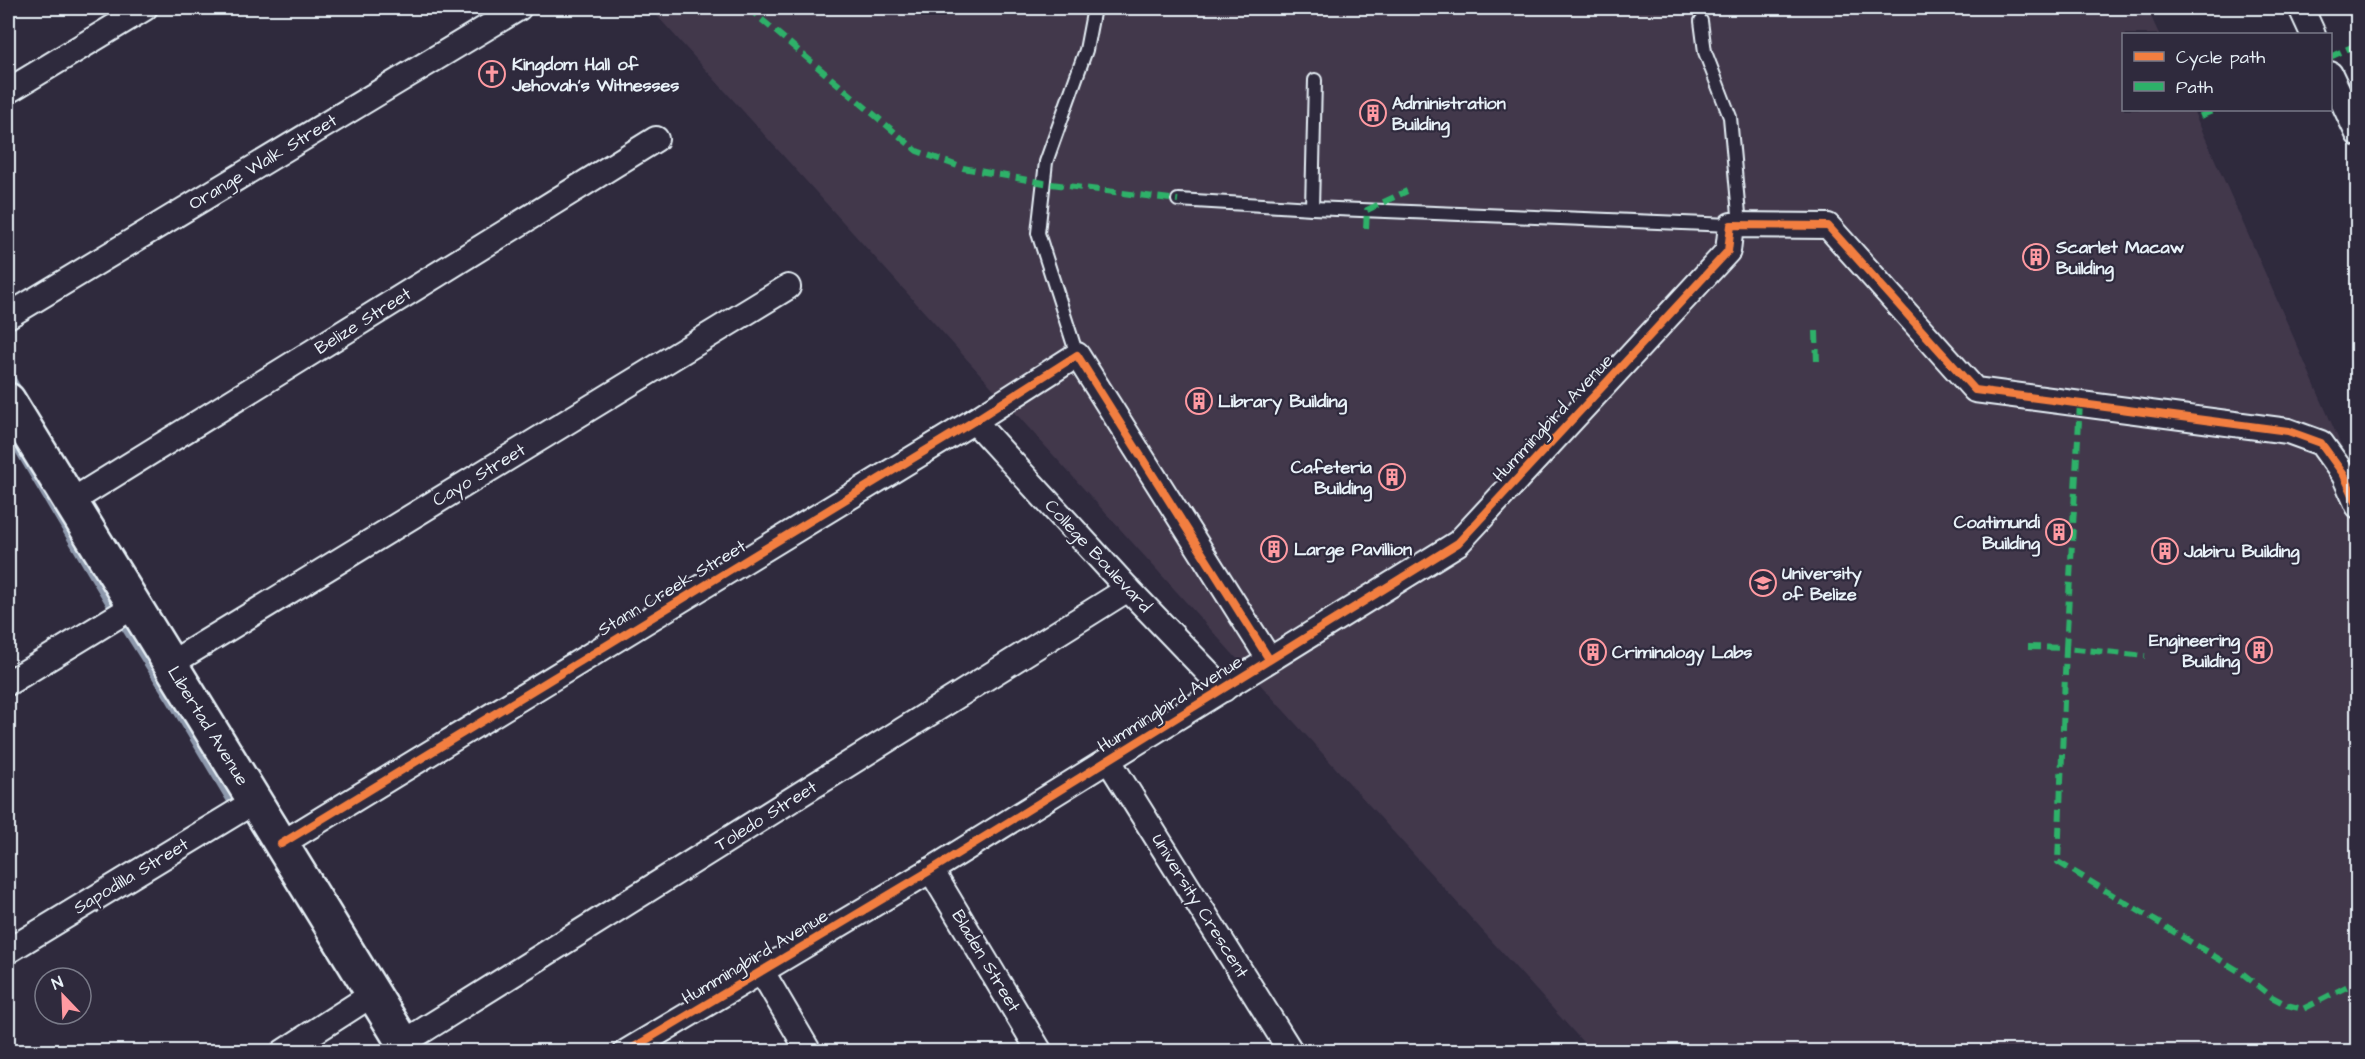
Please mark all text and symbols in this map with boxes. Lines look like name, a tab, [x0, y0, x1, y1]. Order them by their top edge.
legend	[2122, 33, 2332, 111]
text: Cycle path	[2176, 45, 2265, 71]
place label: Kingdom Hall of Jehovah's Witnesses	[511, 52, 679, 98]
church icon: Kingdom Hall of Jehovah's Witnesses	[477, 59, 507, 89]
text: Path	[2176, 75, 2213, 100]
place label: Administration Building	[1392, 91, 1506, 138]
building icon: Administration Building	[1358, 98, 1388, 128]
street label: Orange Walk Street	[184, 107, 343, 217]
place label: Scarlet Macaw Building	[2055, 235, 2185, 282]
building icon: Scarlet Macaw Building	[2021, 242, 2051, 272]
street label: Belize Street	[310, 281, 417, 361]
street label: Hummingbird Avenue	[1487, 348, 1620, 488]
building icon: Library Building	[1184, 386, 1214, 416]
place label: Library Building	[1218, 389, 1348, 415]
street label: Cayo Street	[428, 437, 531, 514]
place label: Cafeteria Building	[1291, 455, 1373, 502]
building icon: Cafeteria Building	[1377, 462, 1407, 492]
street label: College Boulevard	[1038, 494, 1157, 619]
place label: Coatimundi Building	[1954, 510, 2041, 557]
building icon: Coatimundi Building	[2044, 517, 2074, 547]
street label: Stann Creek Street	[593, 533, 752, 642]
building icon: Large Pavillion	[1259, 534, 1289, 564]
building icon: Jabiru Building	[2150, 536, 2180, 566]
place label: Large Pavillion	[1294, 537, 1412, 563]
place label: Jabiru Building	[2183, 539, 2300, 565]
place label: University of Belize	[1782, 561, 1862, 607]
school or university icon: University of Belize	[1748, 568, 1778, 598]
place label: Engineering Building	[2149, 628, 2241, 675]
building icon: Engineering Building	[2244, 635, 2274, 665]
building icon: Criminalogy Labs	[1578, 637, 1608, 667]
place label: Criminalogy Labs	[1612, 640, 1752, 666]
street label: Hummingbird Avenue	[1093, 649, 1248, 760]
street label: Libertad Avenue	[161, 662, 255, 791]
street label: Toledo Street	[710, 774, 822, 857]
street label: University Crescent	[1145, 829, 1255, 984]
street label: Sapodilla Street	[69, 831, 194, 920]
street label: Hummingbird Avenue	[677, 903, 834, 1012]
street label: Bladen Street	[946, 905, 1027, 1018]
north arrow	[33, 966, 93, 1026]
text: N	[49, 971, 66, 995]

